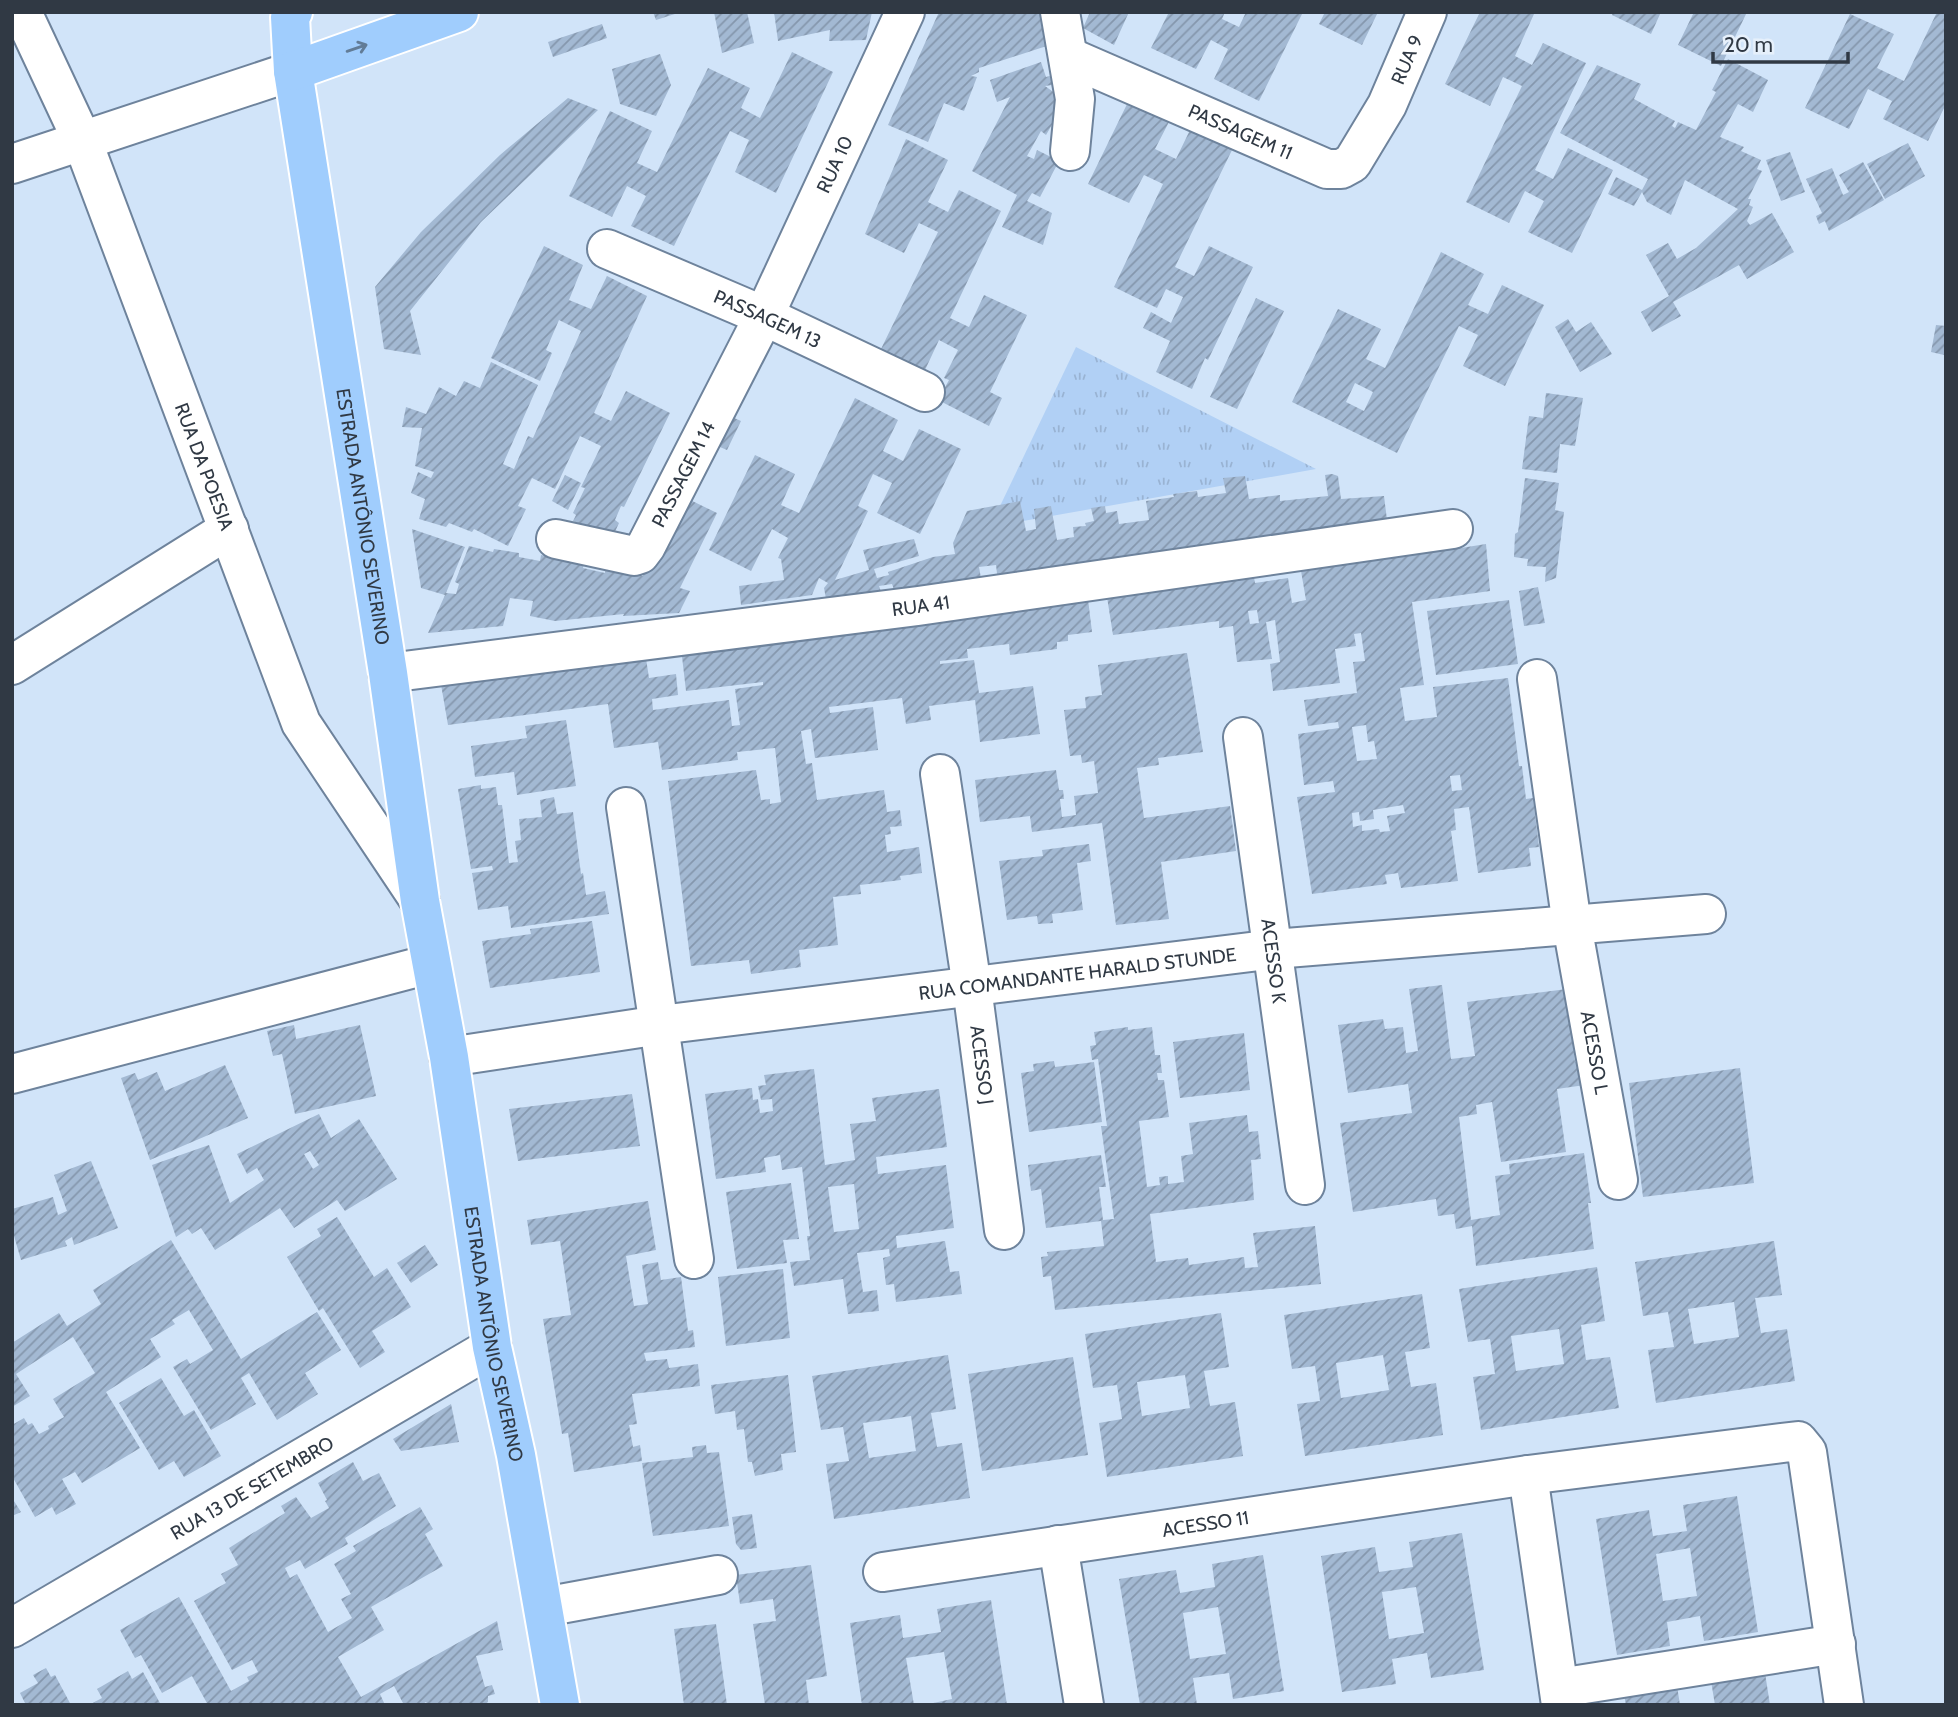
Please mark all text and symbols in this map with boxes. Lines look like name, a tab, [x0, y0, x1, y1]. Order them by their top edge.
scale bar	[1713, 21, 1848, 65]
street label: RUA 9	[1386, 31, 1427, 88]
text: 20 m	[1724, 32, 1773, 57]
one-way arrow	[345, 41, 367, 53]
street label: PASSAGEM 11	[1185, 99, 1296, 164]
street label: RUA 10	[811, 132, 858, 196]
street label: PASSAGEM 13	[711, 285, 825, 353]
street label: ESTRADA ANTÔNIO SEVERINO	[332, 387, 395, 646]
street label: RUA DA POESIA	[170, 399, 239, 534]
street label: PASSAGEM 14	[646, 417, 720, 531]
street label: RUA 41	[890, 590, 951, 621]
street label: ACESSO K	[1257, 917, 1291, 1005]
street label: RUA COMANDANTE HARALD STUNDE	[917, 942, 1238, 1004]
street label: ACESSO L	[1576, 1009, 1614, 1097]
street label: ACESSO J	[966, 1024, 999, 1106]
street label: ESTRADA ANTÔNIO SEVERINO	[460, 1205, 529, 1464]
street label: RUA 13 DE SETEMBRO	[166, 1431, 338, 1544]
street label: ACESSO 11	[1161, 1506, 1250, 1541]

